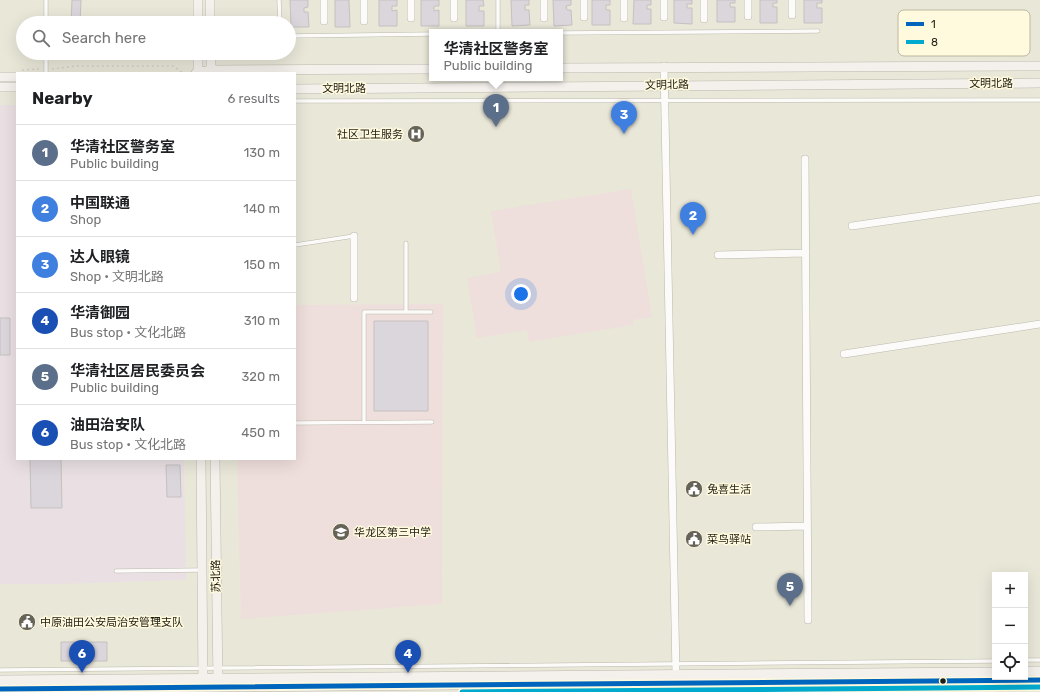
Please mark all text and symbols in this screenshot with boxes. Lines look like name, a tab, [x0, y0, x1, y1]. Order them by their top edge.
legend	[898, 10, 1030, 56]
search box	[16, 16, 296, 60]
text: 1	[931, 18, 936, 31]
icon: search	[30, 27, 52, 49]
text: Search here	[62, 29, 146, 47]
popup	[429, 29, 563, 81]
text: 8	[931, 36, 938, 49]
text: 华清社区警务室	[443, 40, 549, 58]
text: Public building	[443, 58, 532, 73]
street label: 文明北路	[969, 77, 1013, 90]
street label: 文明北路	[645, 78, 689, 92]
street label: 文明北路	[322, 82, 366, 95]
text: Nearby	[32, 88, 93, 108]
text: 6 results	[228, 91, 280, 106]
pin: 1	[483, 94, 509, 127]
pin: 3	[611, 101, 637, 134]
hospital icon: 社区卫生服务	[406, 124, 426, 144]
place label: 社区卫生服务	[337, 128, 403, 141]
text: 华清社区警务室	[70, 138, 175, 156]
text: 1	[42, 145, 48, 160]
text: 130 m	[244, 145, 280, 160]
text: Public building	[70, 156, 159, 171]
text: 中国联通	[70, 194, 130, 212]
text: 2	[41, 201, 49, 216]
text: 140 m	[243, 201, 280, 216]
pin: 2	[680, 202, 706, 235]
text: Shop	[70, 212, 101, 227]
text: 达人眼镜	[70, 248, 130, 266]
text: 3	[41, 257, 49, 272]
text: 150 m	[244, 257, 280, 272]
text: Shop · 文明北路	[70, 269, 164, 284]
your location	[511, 284, 531, 304]
text: 华清御园	[70, 304, 130, 322]
text: 4	[41, 313, 49, 328]
text: 310 m	[244, 313, 280, 328]
text: Bus stop · 文化北路	[70, 325, 186, 340]
text: 华清社区居民委员会	[70, 362, 205, 380]
text: 5	[41, 369, 49, 384]
text: 320 m	[242, 369, 280, 384]
text: Public building	[70, 380, 159, 395]
text: 油田治安队	[70, 416, 145, 434]
text: 6	[41, 425, 49, 440]
text: 450 m	[241, 425, 280, 440]
text: Bus stop · 文化北路	[70, 437, 186, 452]
public building icon: 兔喜生活	[684, 479, 704, 499]
place label: 兔喜生活	[707, 483, 751, 496]
school or university icon: 华龙区第三中学	[331, 522, 351, 542]
place label: 华龙区第三中学	[354, 526, 431, 539]
public building icon: 菜鸟驿站	[684, 529, 704, 549]
place label: 菜鸟驿站	[707, 533, 751, 546]
street label: 苏北路	[209, 559, 223, 593]
map controls	[992, 572, 1028, 680]
button: +	[992, 572, 1028, 608]
pin: 5	[777, 573, 803, 606]
button: −	[992, 608, 1028, 644]
public building icon: 中原油田公安局治安管理支队	[17, 612, 37, 632]
place label: 中原油田公安局治安管理支队	[40, 616, 183, 629]
pin: 6	[69, 640, 95, 673]
pin: 4	[395, 640, 421, 673]
button: locate	[992, 644, 1028, 680]
unlabelled marker	[938, 676, 948, 686]

